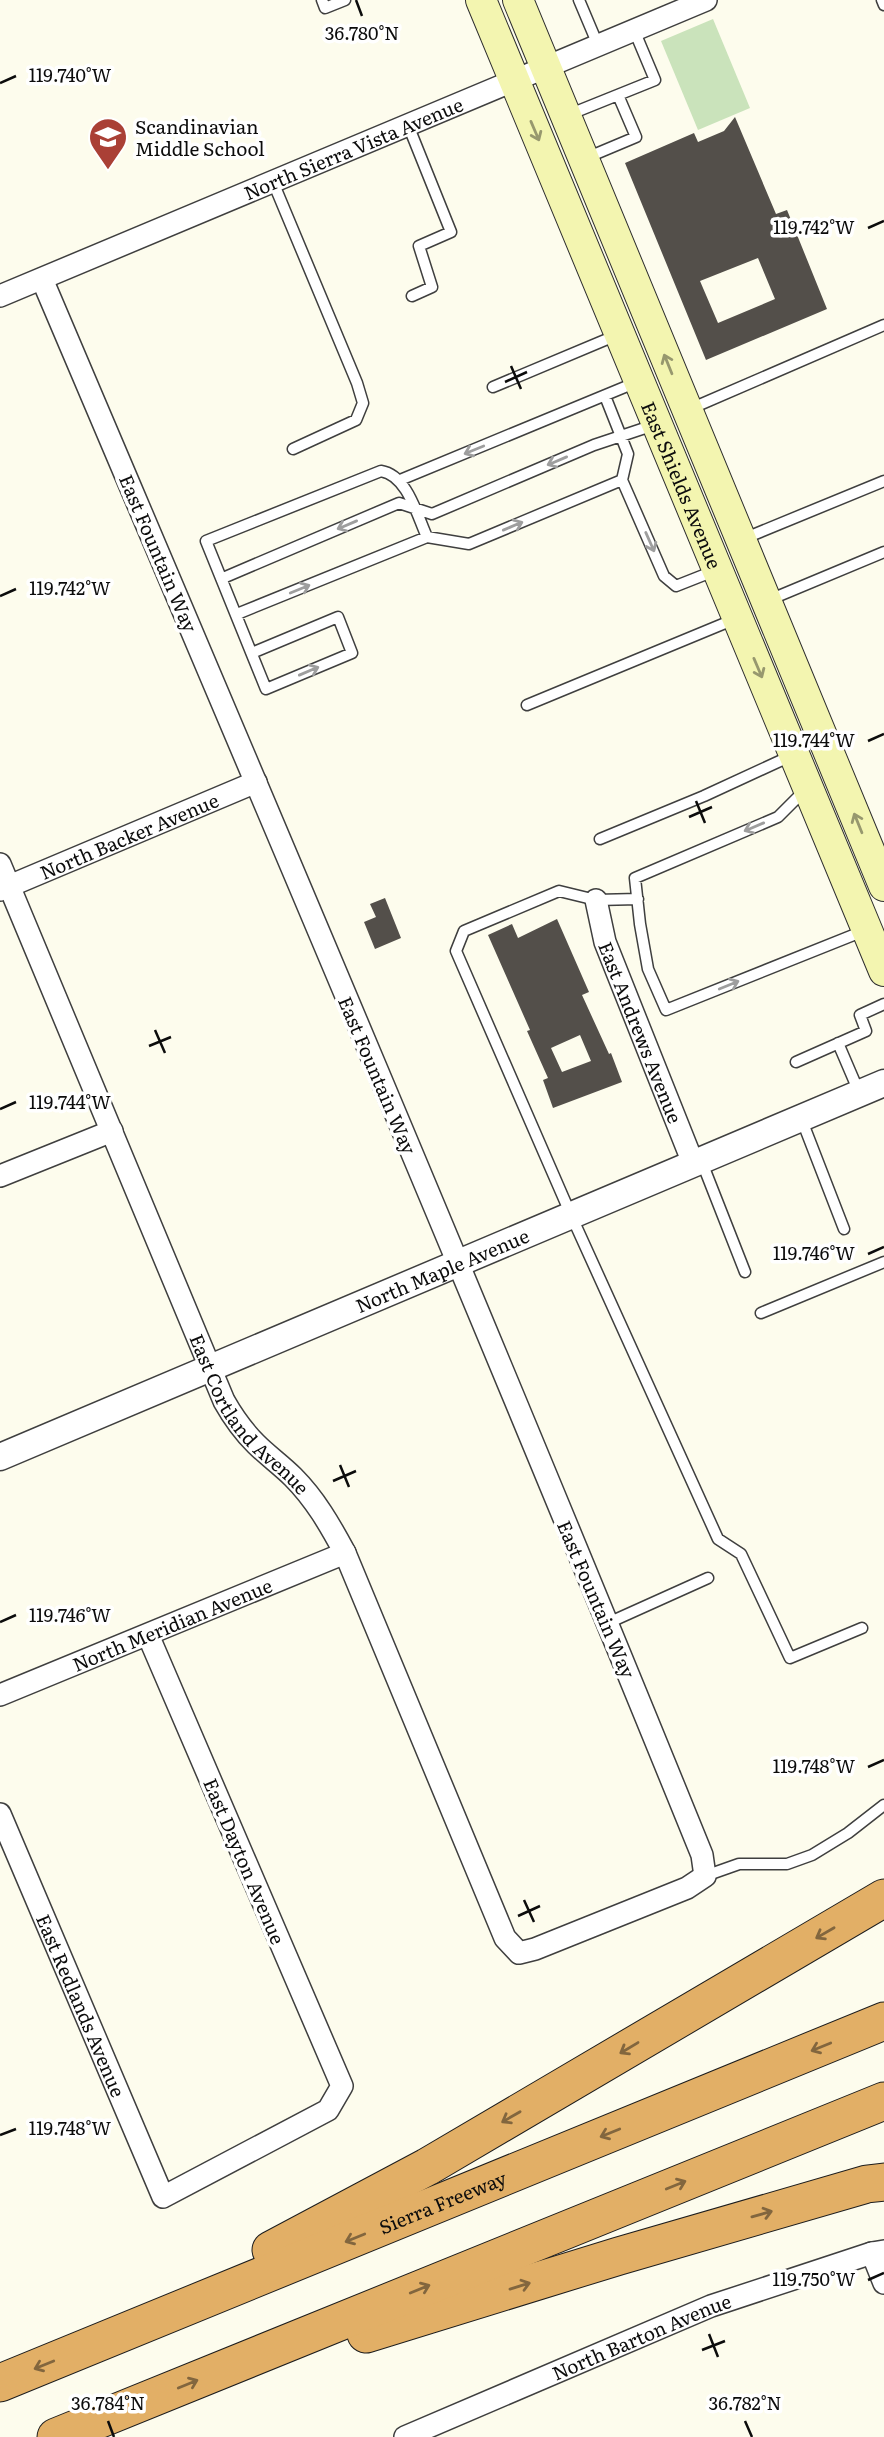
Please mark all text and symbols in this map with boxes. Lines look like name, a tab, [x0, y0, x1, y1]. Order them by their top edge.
text: 36.780°N	[325, 19, 399, 46]
text: 119.740°W	[29, 61, 112, 88]
street label: North Sierra Vista Avenue	[239, 89, 467, 206]
place label: Scandinavian Middle School	[135, 112, 265, 162]
school or university icon: Scandinavian Middle School	[87, 116, 129, 171]
one-way arrow	[530, 120, 543, 141]
text: 119.742°W	[773, 213, 855, 240]
one-way arrow	[661, 354, 674, 375]
street label: East Shields Avenue	[635, 397, 730, 573]
one-way arrow	[463, 444, 485, 457]
one-way arrow	[547, 455, 569, 468]
street label: East Fountain Way	[113, 470, 205, 636]
one-way arrow	[502, 518, 524, 531]
one-way arrow	[337, 519, 358, 532]
one-way arrow	[644, 531, 657, 553]
text: 119.742°W	[29, 574, 111, 601]
one-way arrow	[289, 581, 311, 594]
one-way arrow	[752, 656, 765, 678]
one-way arrow	[298, 664, 319, 677]
text: 119.744°W	[773, 726, 855, 753]
street label: North Backer Avenue	[35, 785, 223, 886]
one-way arrow	[851, 813, 864, 835]
one-way arrow	[744, 821, 765, 834]
street label: East Andrews Avenue	[592, 937, 690, 1127]
one-way arrow	[718, 977, 740, 990]
street label: East Fountain Way	[332, 992, 424, 1158]
text: 119.744°W	[29, 1088, 111, 1115]
street label: North Maple Avenue	[351, 1221, 533, 1319]
text: 119.746°W	[773, 1239, 855, 1266]
street label: East Cortland Avenue	[183, 1329, 316, 1500]
street label: East Fountain Way	[551, 1516, 643, 1682]
street label: North Meridian Avenue	[68, 1571, 276, 1678]
text: 119.746°W	[29, 1601, 111, 1628]
text: 119.748°W	[773, 1752, 855, 1779]
street label: East Dayton Avenue	[197, 1773, 293, 1949]
street label: East Redlands Avenue	[30, 1909, 133, 2101]
one-way arrow	[816, 1927, 836, 1941]
one-way arrow	[619, 2041, 639, 2055]
one-way arrow	[811, 2041, 832, 2054]
one-way arrow	[502, 2110, 522, 2124]
text: 119.748°W	[29, 2114, 111, 2141]
one-way arrow	[600, 2128, 622, 2141]
street label: Sierra Freeway	[374, 2163, 510, 2240]
one-way arrow	[665, 2178, 687, 2191]
one-way arrow	[751, 2207, 773, 2220]
one-way arrow	[344, 2232, 366, 2245]
text: 119.750°W	[773, 2265, 856, 2292]
one-way arrow	[509, 2279, 531, 2292]
one-way arrow	[409, 2282, 431, 2295]
street label: North Barton Avenue	[547, 2286, 735, 2387]
one-way arrow	[33, 2360, 55, 2373]
one-way arrow	[176, 2376, 198, 2389]
text: 36.784°N	[71, 2389, 145, 2416]
text: 36.782°N	[708, 2389, 782, 2416]

